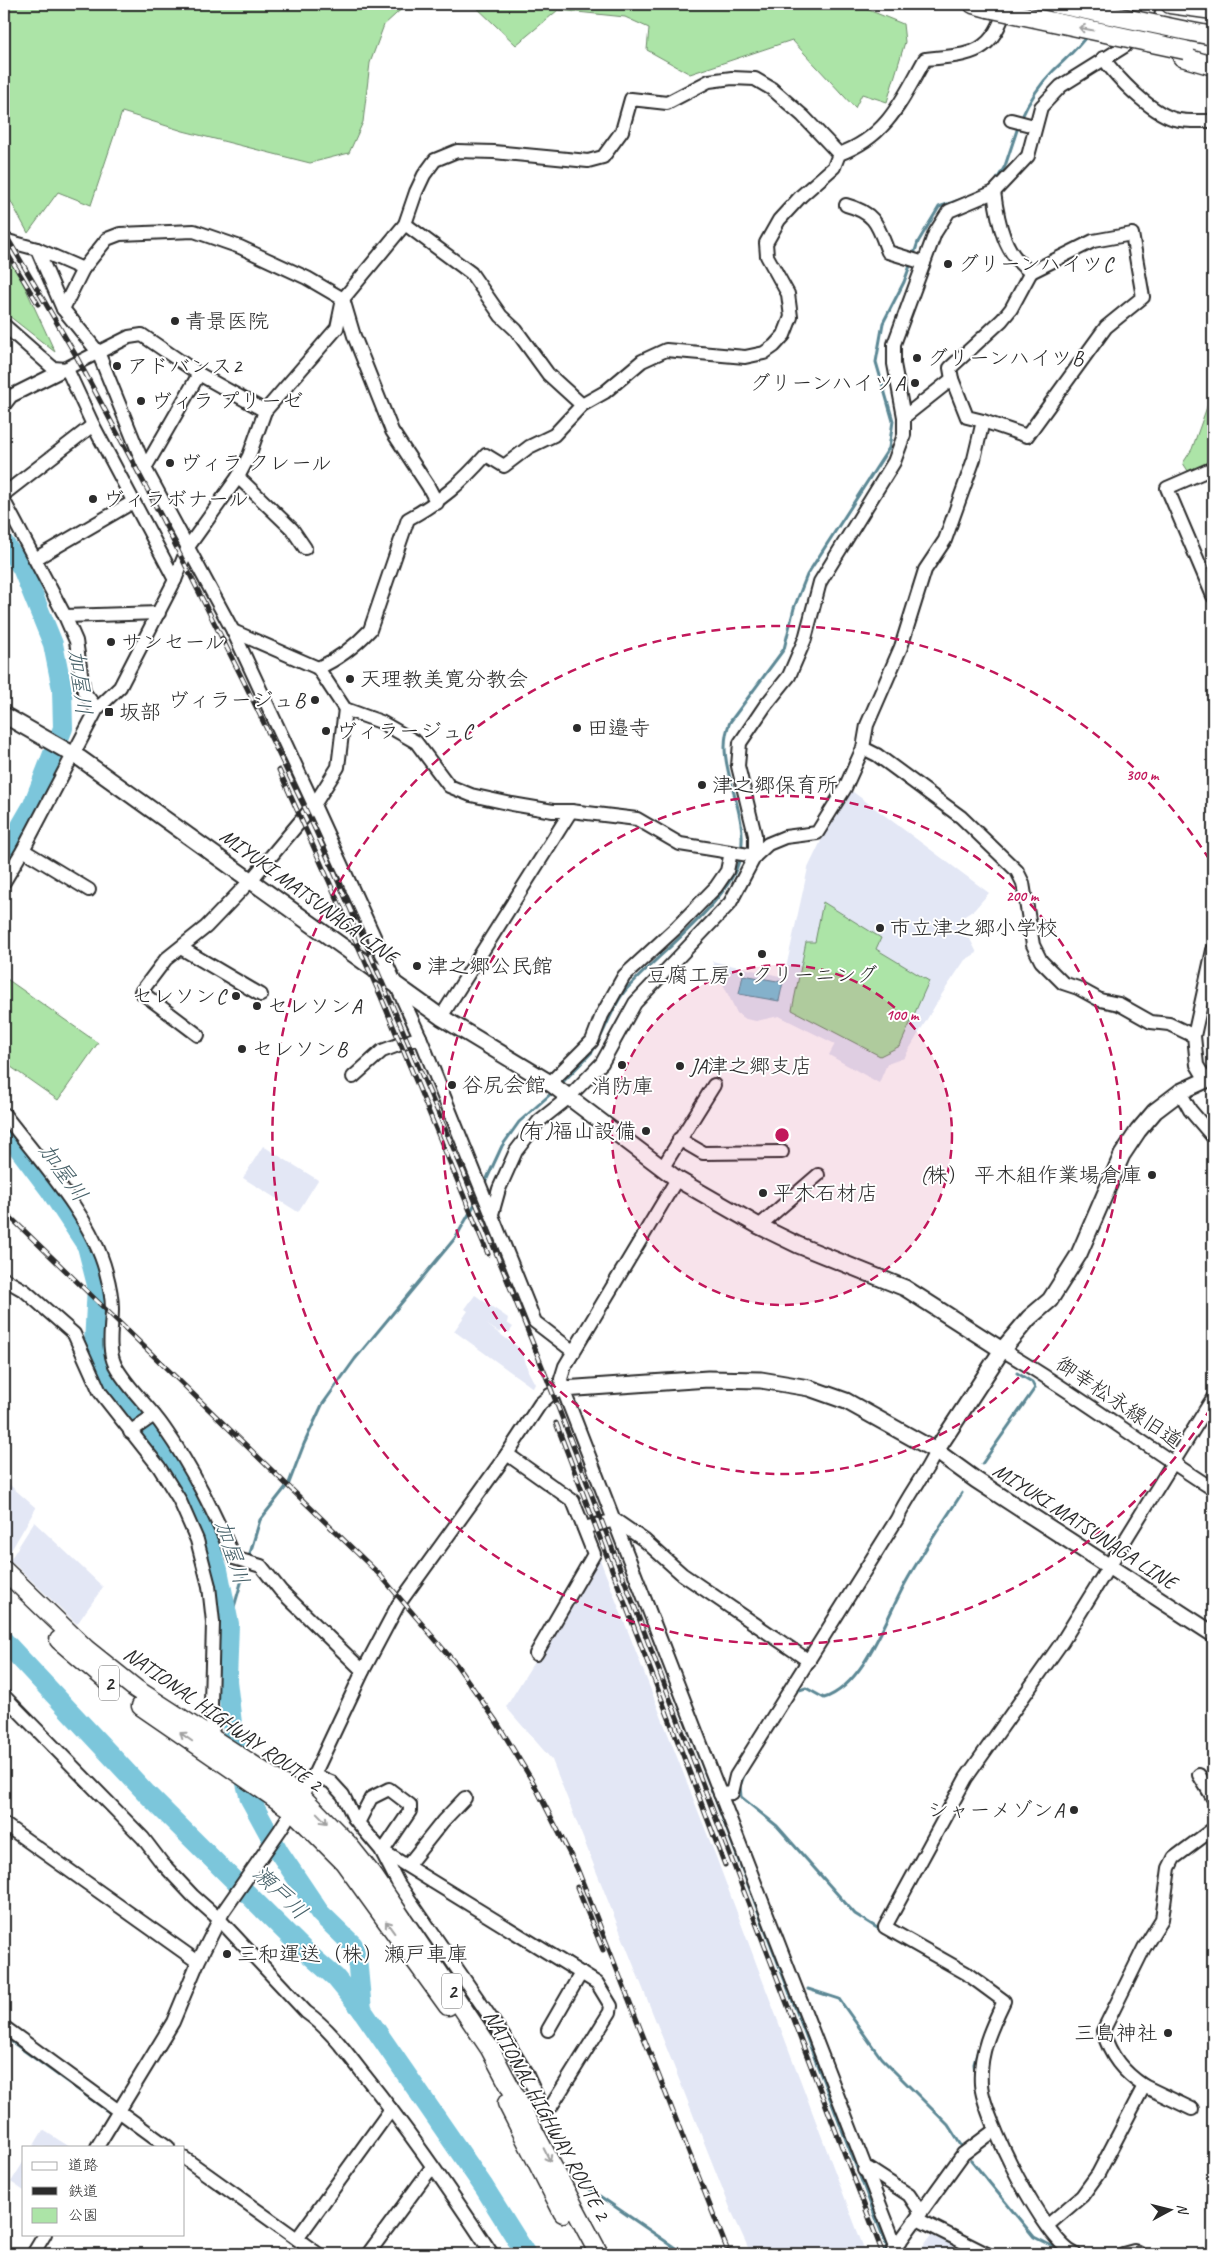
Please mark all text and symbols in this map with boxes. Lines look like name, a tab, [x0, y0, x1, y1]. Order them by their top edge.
one-way arrow	[1078, 24, 1094, 33]
place label: グリーンハイツC	[958, 251, 1115, 277]
marker: グリーンハイツC	[942, 258, 954, 270]
place label: 青景医院	[185, 308, 269, 334]
marker: 青景医院	[169, 315, 181, 327]
place label: グリーンハイツB	[927, 345, 1085, 371]
marker: グリーンハイツB	[911, 352, 923, 364]
place label: アドバンス2	[127, 353, 243, 379]
marker: アドバンス2	[111, 360, 123, 372]
place label: グリーンハイツA	[750, 370, 906, 396]
marker: グリーンハイツA	[909, 377, 921, 389]
place label: ヴィラ プリーゼ	[151, 388, 303, 414]
marker: ヴィラ プリーゼ	[135, 395, 147, 407]
place label: ヴィラ クレール	[180, 450, 332, 476]
marker: ヴィラ クレール	[164, 457, 176, 469]
place label: ヴィラボナール	[103, 486, 249, 512]
marker: ヴィラボナール	[87, 493, 99, 505]
place label: サンセール	[121, 629, 225, 655]
marker: サンセール	[105, 636, 117, 648]
water label: 加屋川	[62, 648, 98, 717]
place label: 天理教美寛分教会	[360, 666, 528, 692]
marker: 天理教美寛分教会	[344, 673, 356, 685]
place label: ヴィラージュB	[168, 687, 307, 713]
marker: ヴィラージュB	[309, 694, 321, 706]
place label: 坂部	[119, 699, 161, 725]
marker: 坂部	[103, 706, 115, 718]
place label: 田邉寺	[587, 715, 650, 741]
place label: ヴィラージュC	[336, 718, 474, 744]
marker: 田邉寺	[571, 722, 583, 734]
marker: ヴィラージュC	[320, 725, 332, 737]
text: 300 m	[1126, 766, 1160, 785]
place label: 津之郷保育所	[712, 772, 838, 798]
marker: 津之郷保育所	[696, 779, 708, 791]
street label: MIYUKI MATSUNAGA LINE	[215, 823, 405, 971]
text: 200 m	[1006, 887, 1040, 906]
place label: 市立津之郷小学校	[890, 915, 1058, 941]
marker: 市立津之郷小学校	[874, 922, 886, 934]
marker: 豆腐工房・クリーニング	[756, 948, 768, 960]
place label: 津之郷公民館	[427, 953, 553, 979]
marker: 津之郷公民館	[411, 960, 423, 972]
place label: 豆腐工房・クリーニング	[647, 962, 878, 988]
place label: セレソンC	[132, 983, 228, 1009]
marker: セレソンC	[230, 990, 242, 1002]
place label: セレソンA	[267, 993, 363, 1019]
marker: セレソンA	[251, 1000, 263, 1012]
text: 100 m	[886, 1006, 920, 1025]
place label: セレソンB	[252, 1036, 349, 1062]
marker: セレソンB	[236, 1043, 248, 1055]
place label: JA津之郷支店	[689, 1053, 812, 1079]
marker: 消防庫	[616, 1059, 628, 1071]
marker: JA津之郷支店	[674, 1060, 686, 1072]
place label: 谷尻会館	[462, 1072, 546, 1098]
place label: 消防庫	[591, 1073, 654, 1099]
marker: 谷尻会館	[446, 1079, 458, 1091]
place label: (有)福山設備	[517, 1118, 636, 1144]
marker: (有)福山設備	[640, 1125, 652, 1137]
centre of rings	[773, 1126, 791, 1144]
water label: 加屋川	[32, 1138, 94, 1208]
place label: (株） 平木組作業場倉庫	[920, 1162, 1142, 1188]
marker: (株） 平木組作業場倉庫	[1146, 1169, 1158, 1181]
place label: 平木石材店	[773, 1180, 878, 1206]
marker: 平木石材店	[757, 1187, 769, 1199]
street label: 御幸松永線旧道	[1051, 1350, 1187, 1454]
street label: MIYUKI MATSUNAGA LINE	[988, 1457, 1184, 1596]
water label: 加屋川	[209, 1517, 256, 1588]
street label: NATIONAL HIGHWAY ROUTE 2	[119, 1641, 328, 1798]
road number: 2	[99, 1666, 119, 1700]
one-way arrow	[179, 1732, 193, 1742]
place label: シャーメゾンA	[927, 1797, 1065, 1823]
marker: シャーメゾンA	[1068, 1804, 1080, 1816]
one-way arrow	[315, 1811, 327, 1823]
water label: 瀬戸川	[247, 1860, 314, 1926]
one-way arrow	[385, 1921, 395, 1935]
place label: 三和運送（株）瀬戸車庫	[237, 1941, 468, 1967]
marker: 三和運送（株）瀬戸車庫	[221, 1948, 233, 1960]
road number: 2	[442, 1974, 462, 2008]
street label: NATIONAL HIGHWAY ROUTE 2	[478, 2005, 616, 2226]
place label: 三島神社	[1074, 2020, 1158, 2046]
marker: 三島神社	[1162, 2027, 1174, 2039]
legend	[22, 2146, 185, 2236]
one-way arrow	[542, 2148, 552, 2163]
text: 道路	[68, 2156, 98, 2175]
text: 鉄道	[68, 2182, 98, 2201]
north arrow	[1144, 2186, 1194, 2236]
text: N	[1173, 2203, 1192, 2216]
text: 公園	[68, 2206, 98, 2225]

